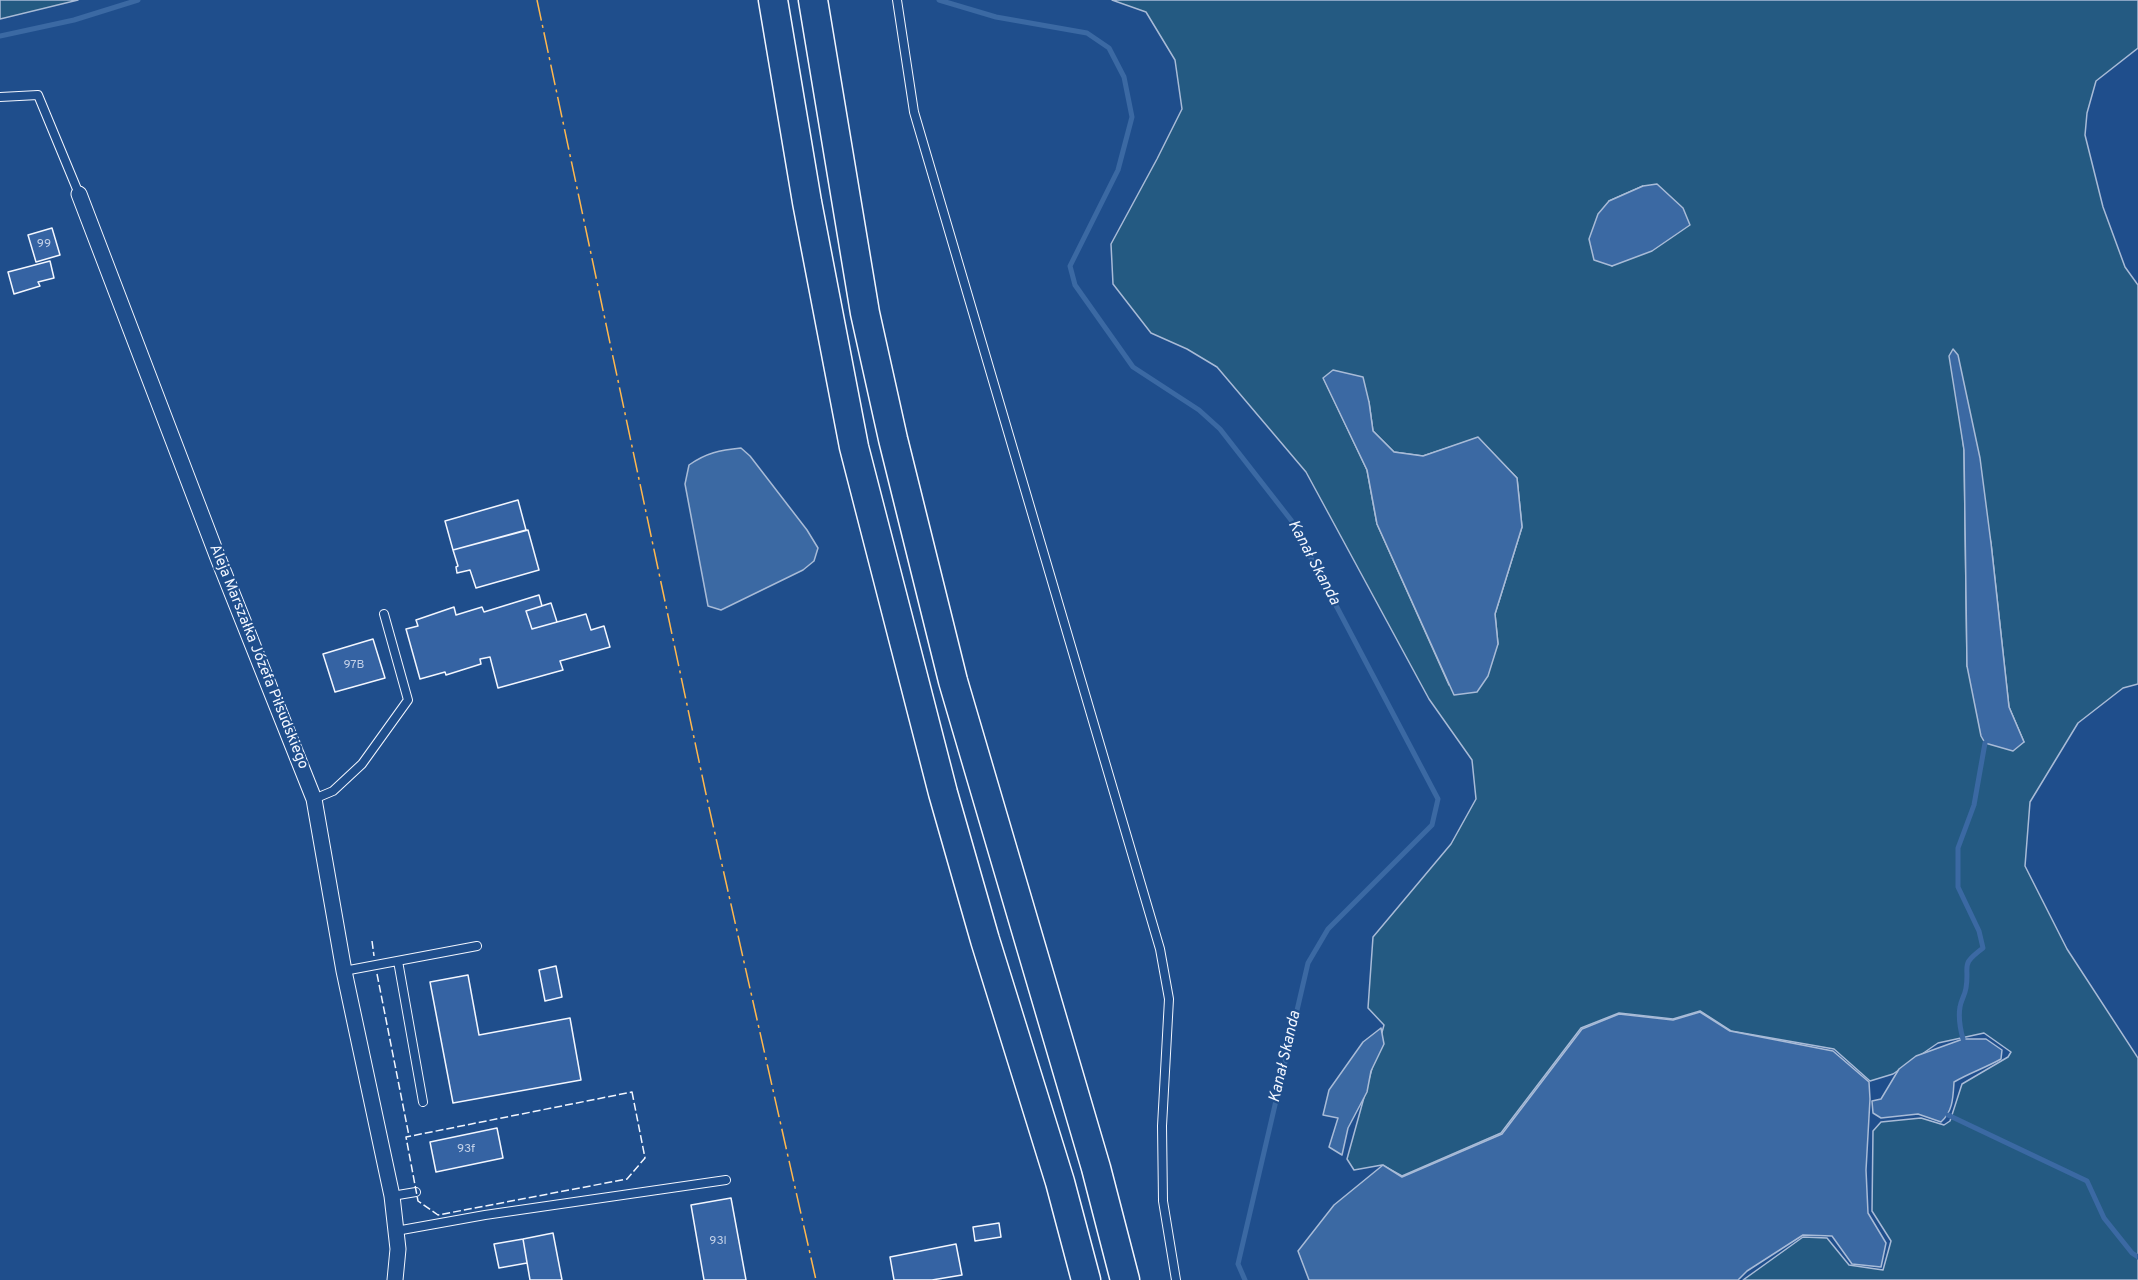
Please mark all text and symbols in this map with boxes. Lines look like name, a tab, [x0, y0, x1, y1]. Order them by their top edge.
house number: 99	[37, 238, 51, 252]
water label: Kanał Skanda	[1283, 517, 1343, 609]
street label: Aleja Marszałka Józefa Piłsudskiego	[205, 542, 311, 772]
house number: 97B	[344, 659, 364, 673]
water label: Kanał Skanda	[1266, 1009, 1306, 1105]
house number: 93f	[457, 1143, 475, 1157]
house number: 93l	[709, 1235, 727, 1249]

